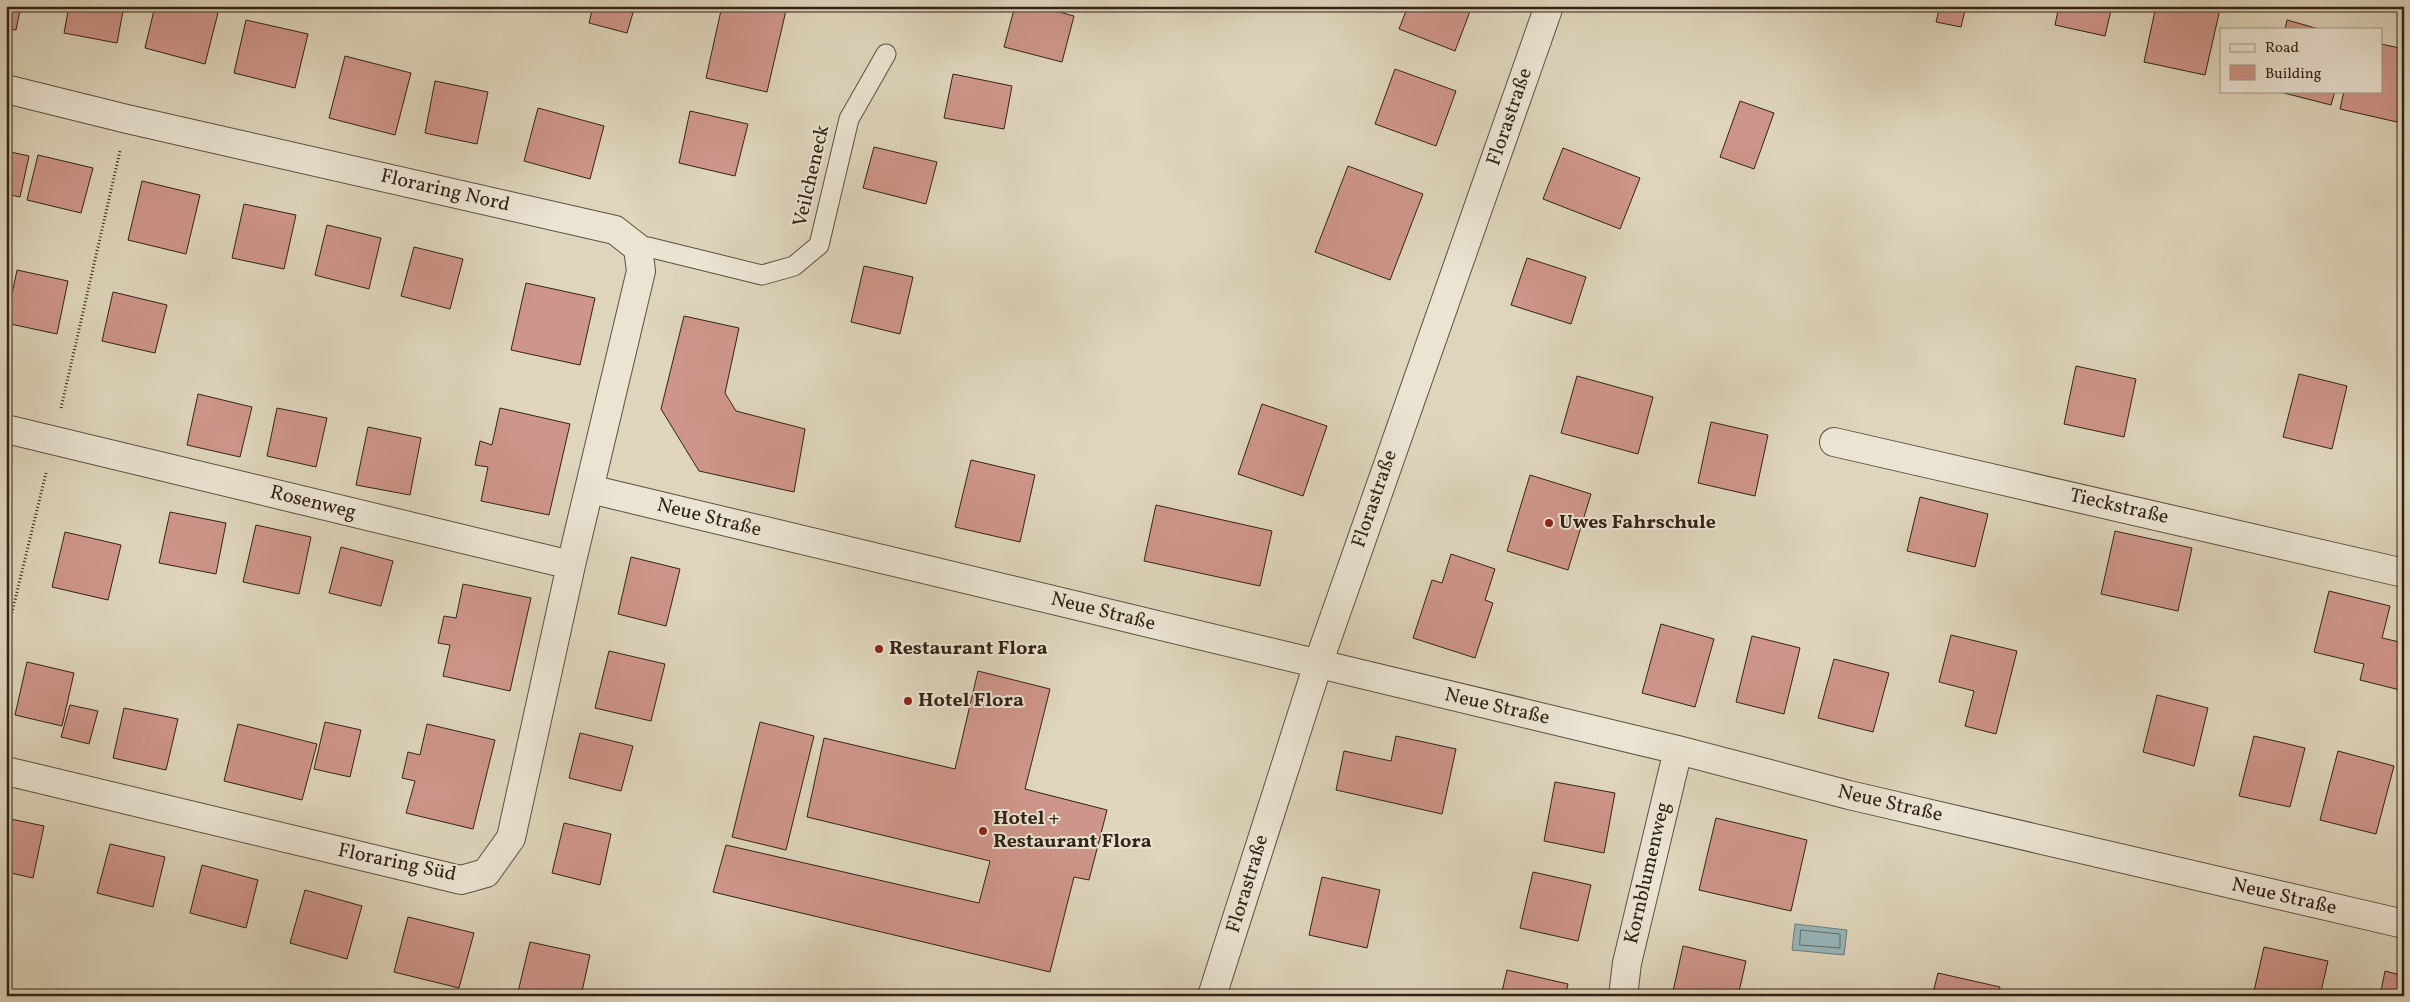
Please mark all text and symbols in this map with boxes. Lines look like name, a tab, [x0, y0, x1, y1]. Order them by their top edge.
legend	[2220, 28, 2382, 92]
text: Road	[2265, 38, 2299, 59]
street label: Florastraße	[1480, 64, 1540, 170]
text: Building	[2265, 64, 2322, 85]
street label: Veilcheneck	[787, 122, 837, 230]
street label: Floraring Nord	[378, 163, 512, 219]
street label: Florastraße	[1345, 446, 1405, 552]
street label: Rosenweg	[267, 479, 359, 527]
street label: Tieckstraße	[2067, 482, 2171, 532]
street label: Neue Straße	[654, 491, 764, 545]
place label: Uwes Fahrschule	[1559, 509, 1716, 537]
marker: Uwes Fahrschule	[1543, 517, 1555, 529]
street label: Neue Straße	[1048, 585, 1158, 639]
place label: Restaurant Flora	[889, 635, 1048, 663]
marker: Restaurant Flora	[873, 643, 885, 655]
street label: Neue Straße	[1442, 681, 1552, 733]
place label: Hotel Flora	[918, 687, 1024, 715]
marker: Hotel Flora	[902, 695, 914, 707]
street label: Neue Straße	[1835, 778, 1945, 830]
street label: Kornblumenweg	[1618, 799, 1678, 947]
place label: Hotel + Restaurant Flora	[993, 805, 1152, 856]
marker: Hotel + Restaurant Flora	[977, 825, 989, 837]
street label: Florastraße	[1220, 831, 1276, 937]
street label: Floraring Süd	[335, 837, 459, 889]
street label: Neue Straße	[2229, 871, 2339, 923]

